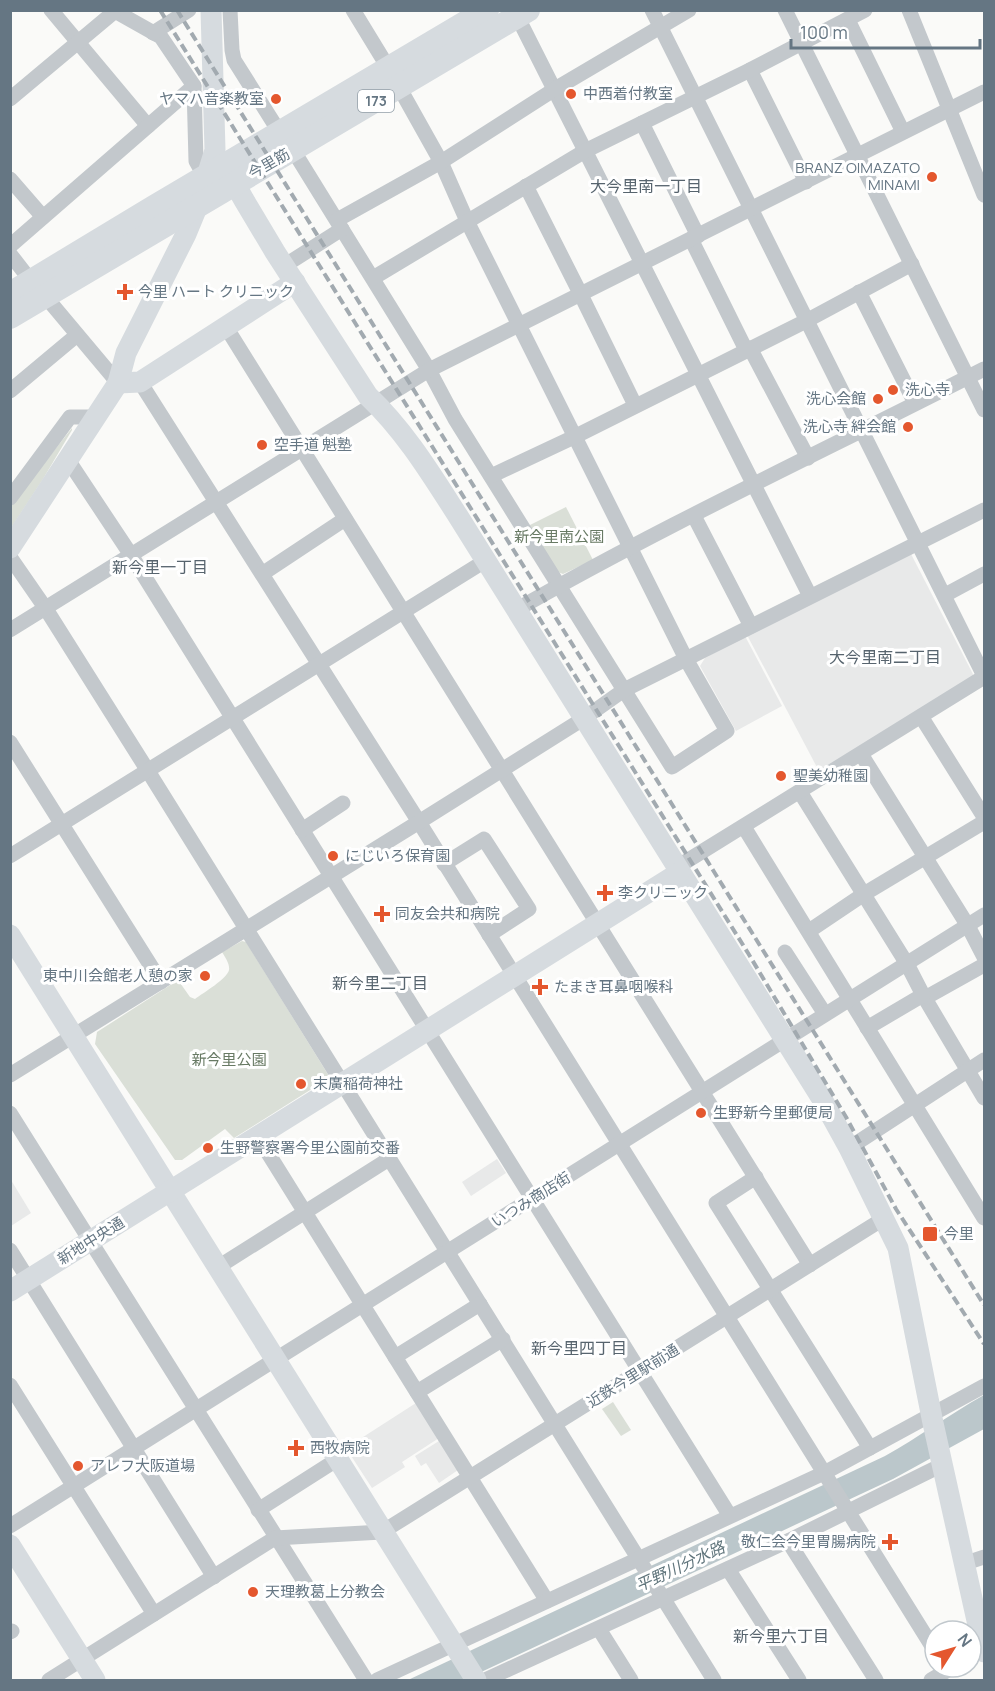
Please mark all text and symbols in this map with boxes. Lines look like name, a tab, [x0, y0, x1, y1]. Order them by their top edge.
scale bar	[791, 12, 980, 50]
text: 100 m	[800, 20, 848, 44]
place label: 中西着付教室	[583, 83, 673, 104]
marker: 中西着付教室	[564, 87, 578, 101]
place label: ヤマハ音楽教室	[159, 88, 264, 109]
road number: 173	[358, 90, 394, 112]
marker: ヤマハ音楽教室	[269, 92, 283, 106]
street label: 今里筋	[244, 143, 293, 184]
place label: BRANZ OIMAZATO MINAMI	[795, 157, 920, 195]
marker: BRANZ OIMAZATO MINAMI	[925, 170, 939, 184]
district label: 大今里南一丁目	[590, 175, 702, 197]
place label: 今里 ハート クリニック	[138, 281, 294, 302]
marker: 今里 ハート クリニック	[116, 283, 134, 301]
place label: 洗心寺	[905, 379, 950, 400]
marker: 洗心寺	[886, 383, 900, 397]
place label: 洗心会館	[806, 388, 866, 409]
marker: 洗心会館	[871, 392, 885, 406]
place label: 洗心寺 絆会館	[803, 416, 896, 437]
marker: 洗心寺 絆会館	[901, 420, 915, 434]
place label: 空手道 魁塾	[274, 434, 352, 455]
marker: 空手道 魁塾	[255, 438, 269, 452]
park label: 新今里南公園	[514, 526, 604, 547]
district label: 新今里一丁目	[112, 556, 208, 578]
district label: 大今里南二丁目	[829, 646, 941, 668]
place label: 聖美幼稚園	[793, 765, 868, 786]
marker: 聖美幼稚園	[774, 769, 788, 783]
place label: にじいろ保育園	[345, 845, 450, 866]
marker: にじいろ保育園	[326, 849, 340, 863]
place label: 李クリニック	[618, 882, 708, 903]
marker: 李クリニック	[596, 884, 614, 902]
place label: 同友会共和病院	[395, 903, 500, 924]
marker: 同友会共和病院	[373, 905, 391, 923]
place label: 東中川会館老人憩の家	[43, 965, 193, 986]
marker: 東中川会館老人憩の家	[198, 969, 212, 983]
district label: 新今里二丁目	[332, 972, 428, 994]
place label: たまき耳鼻咽喉科	[554, 976, 674, 997]
marker: たまき耳鼻咽喉科	[531, 978, 549, 996]
park label: 新今里公園	[191, 1049, 267, 1070]
place label: 末廣稲荷神社	[313, 1073, 403, 1094]
marker: 末廣稲荷神社	[294, 1077, 308, 1091]
place label: 生野新今里郵便局	[713, 1102, 833, 1123]
marker: 生野新今里郵便局	[694, 1106, 708, 1120]
place label: 生野警察署今里公園前交番	[220, 1137, 400, 1158]
marker: 生野警察署今里公園前交番	[201, 1141, 215, 1155]
street label: いつみ商店街	[487, 1167, 574, 1232]
street label: 新地中央通	[53, 1212, 128, 1269]
place label: 今里	[944, 1223, 974, 1244]
marker: 今里	[921, 1225, 939, 1243]
district label: 新今里四丁目	[531, 1337, 627, 1359]
street label: 近鉄今里駅前通	[583, 1339, 683, 1412]
place label: 西牧病院	[310, 1437, 370, 1458]
marker: 西牧病院	[287, 1439, 305, 1457]
place label: アレフ大阪道場	[90, 1455, 195, 1476]
marker: アレフ大阪道場	[71, 1459, 85, 1473]
place label: 敬仁会今里胃腸病院	[741, 1531, 876, 1552]
marker: 敬仁会今里胃腸病院	[881, 1533, 899, 1551]
water label: 平野川分水路	[632, 1535, 730, 1596]
place label: 天理教葛上分教会	[265, 1581, 385, 1602]
marker: 天理教葛上分教会	[246, 1585, 260, 1599]
north arrow	[923, 1619, 983, 1679]
district label: 新今里六丁目	[733, 1625, 829, 1647]
text: N	[953, 1629, 977, 1651]

